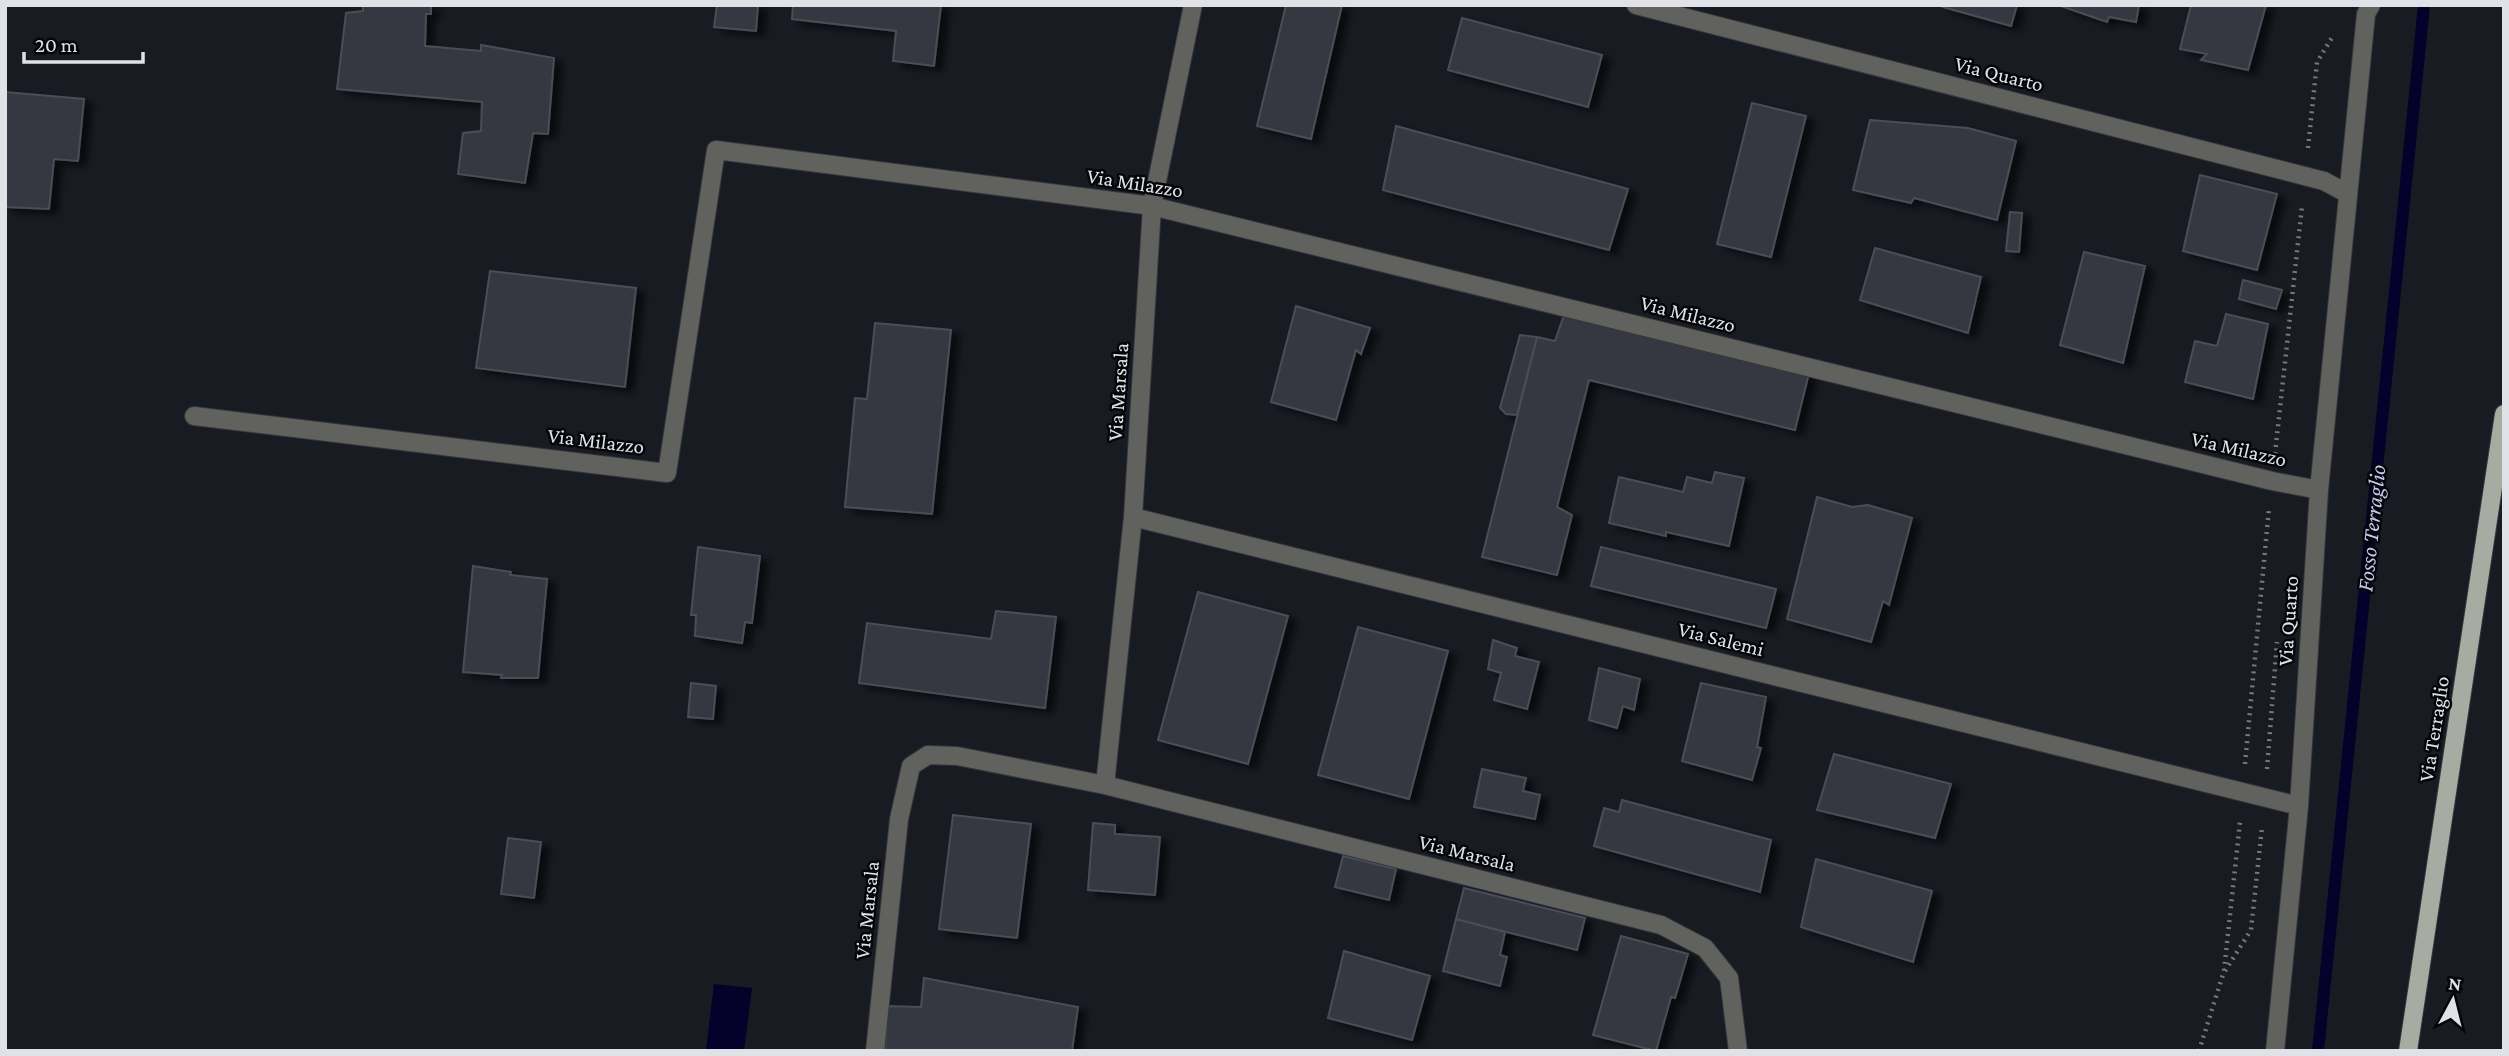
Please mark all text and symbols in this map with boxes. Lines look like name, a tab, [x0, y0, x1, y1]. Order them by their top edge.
scale bar	[24, 21, 144, 65]
text: 20 m	[35, 33, 78, 57]
street label: Via Quarto	[1952, 51, 2046, 97]
street label: Via Milazzo	[1085, 164, 1185, 202]
street label: Via Milazzo	[1638, 291, 1738, 337]
street label: Via Marsala	[1103, 342, 1133, 442]
street label: Via Milazzo	[546, 423, 646, 459]
street label: Via Milazzo	[2189, 426, 2289, 472]
water label: Fosso Terraglio	[2351, 463, 2391, 593]
street label: Via Quarto	[2273, 575, 2303, 667]
street label: Via Salemi	[1676, 617, 1767, 661]
street label: Via Terraglio	[2414, 675, 2454, 783]
street label: Via Marsala	[1416, 829, 1518, 877]
street label: Via Marsala	[850, 860, 884, 960]
north arrow	[2418, 965, 2488, 1035]
text: N	[2447, 972, 2463, 995]

